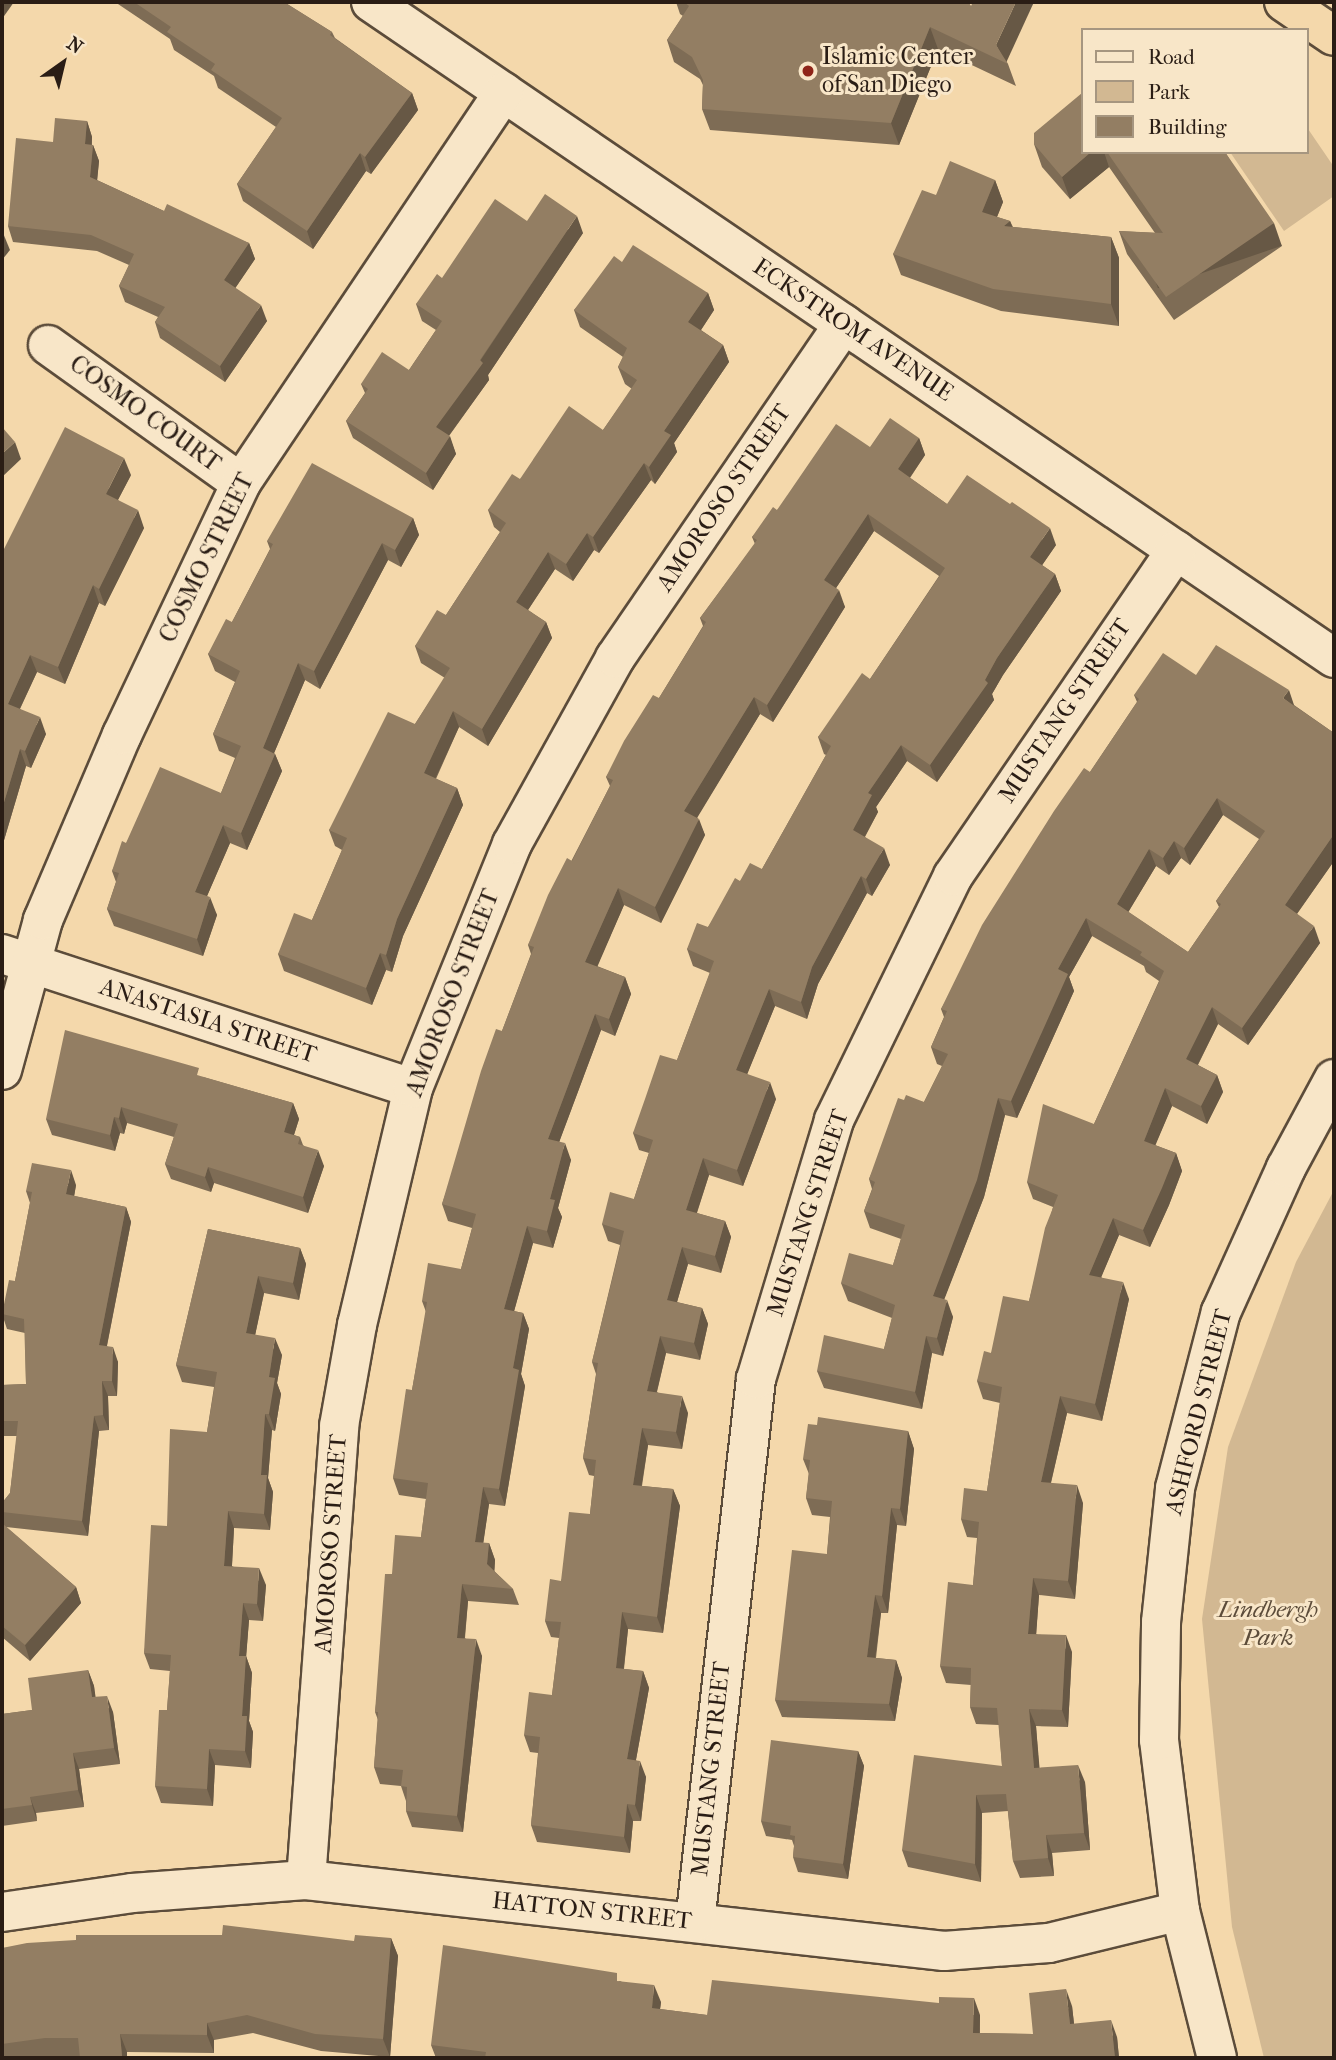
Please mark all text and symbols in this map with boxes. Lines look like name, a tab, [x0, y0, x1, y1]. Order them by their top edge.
north arrow	[28, 28, 98, 98]
legend	[1080, 28, 1308, 154]
text: N	[63, 32, 87, 59]
place label: Islamic Center of San Diego	[822, 43, 973, 99]
text: Road	[1148, 45, 1195, 69]
marker: Islamic Center of San Diego	[800, 63, 816, 79]
text: Park	[1148, 80, 1190, 104]
text: Building	[1148, 115, 1226, 139]
street label: ECKSTROM AVENUE	[748, 252, 958, 408]
street label: COSMO COURT	[64, 350, 226, 478]
street label: AMOROSO STREET	[651, 399, 797, 597]
street label: COSMO STREET	[154, 469, 260, 647]
street label: MUSTANG STREET	[993, 614, 1137, 808]
street label: AMOROSO STREET	[400, 885, 506, 1101]
street label: ANASTASIA STREET	[96, 972, 320, 1070]
street label: MUSTANG STREET	[761, 1106, 855, 1320]
street label: ASHFORD STREET	[1160, 1306, 1238, 1518]
street label: AMOROSO STREET	[309, 1433, 353, 1655]
park label: Lindbergh Park	[1218, 1596, 1318, 1652]
street label: MUSTANG STREET	[685, 1660, 737, 1878]
street label: HATTON STREET	[491, 1886, 693, 1936]

